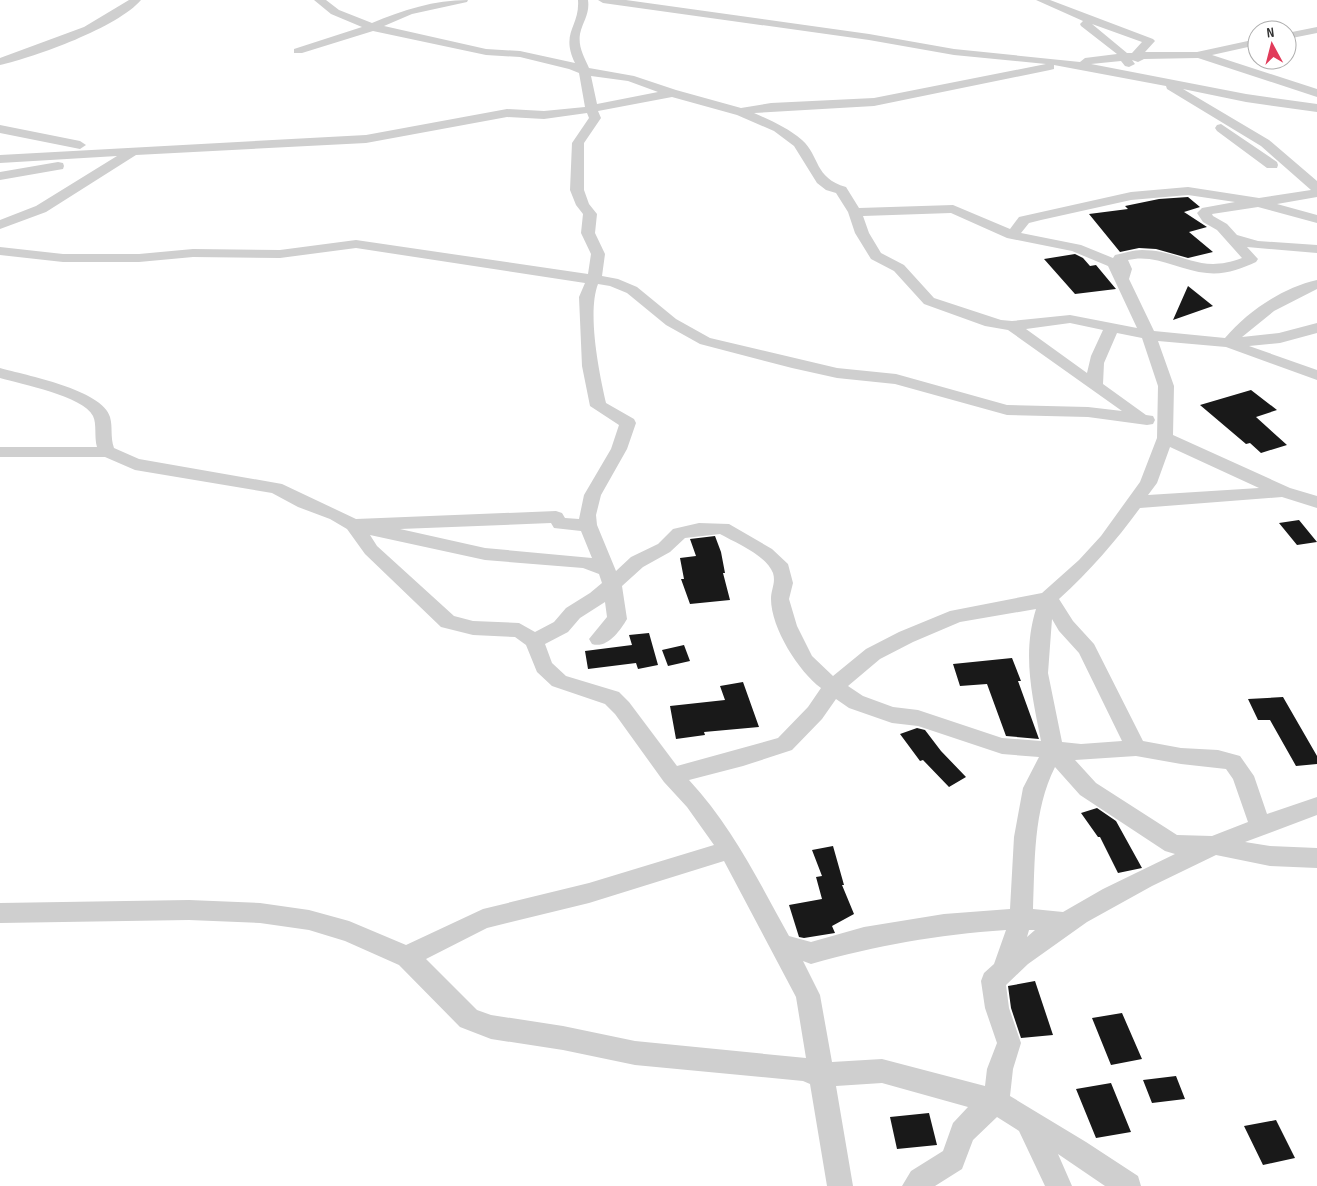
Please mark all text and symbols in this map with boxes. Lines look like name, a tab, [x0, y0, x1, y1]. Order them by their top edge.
north arrow	[1247, 20, 1297, 70]
text: N	[1266, 24, 1275, 41]

